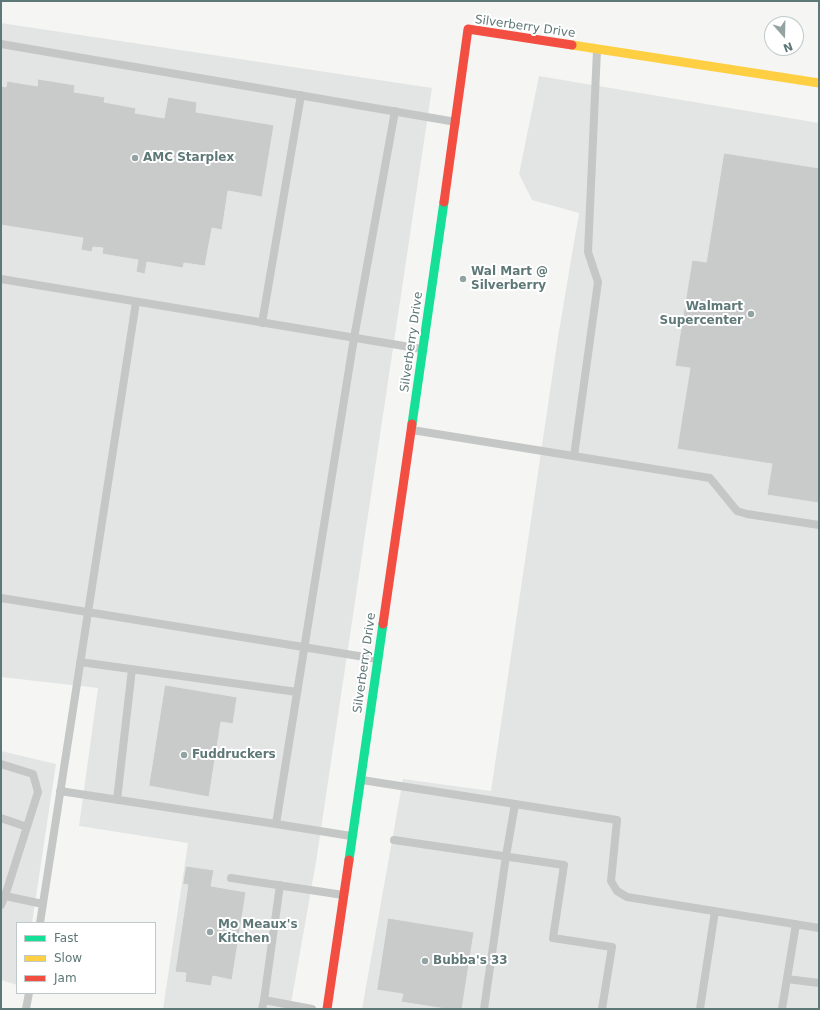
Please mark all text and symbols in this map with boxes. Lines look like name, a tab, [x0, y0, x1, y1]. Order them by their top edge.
street label: Silverberry Drive	[474, 13, 576, 41]
north arrow	[764, 16, 804, 56]
text: N	[781, 39, 794, 54]
place label: AMC Starplex	[143, 151, 234, 165]
marker: AMC Starplex	[130, 153, 140, 163]
place label: Wal Mart @ Silverberry	[471, 265, 548, 293]
marker: Wal Mart @ Silverberry	[458, 274, 468, 284]
street label: Silverberry Drive	[398, 291, 426, 393]
place label: Walmart Supercenter	[660, 300, 743, 328]
marker: Walmart Supercenter	[746, 309, 756, 319]
street label: Silverberry Drive	[351, 612, 379, 714]
place label: Fuddruckers	[192, 748, 276, 762]
marker: Fuddruckers	[179, 750, 189, 760]
place label: Mo Meaux's Kitchen	[218, 918, 298, 946]
legend	[16, 922, 156, 994]
marker: Mo Meaux's Kitchen	[205, 927, 215, 937]
text: Fast	[54, 931, 78, 945]
text: Slow	[54, 951, 82, 965]
place label: Bubba's 33	[433, 954, 508, 968]
marker: Bubba's 33	[420, 956, 430, 966]
text: Jam	[54, 971, 77, 985]

